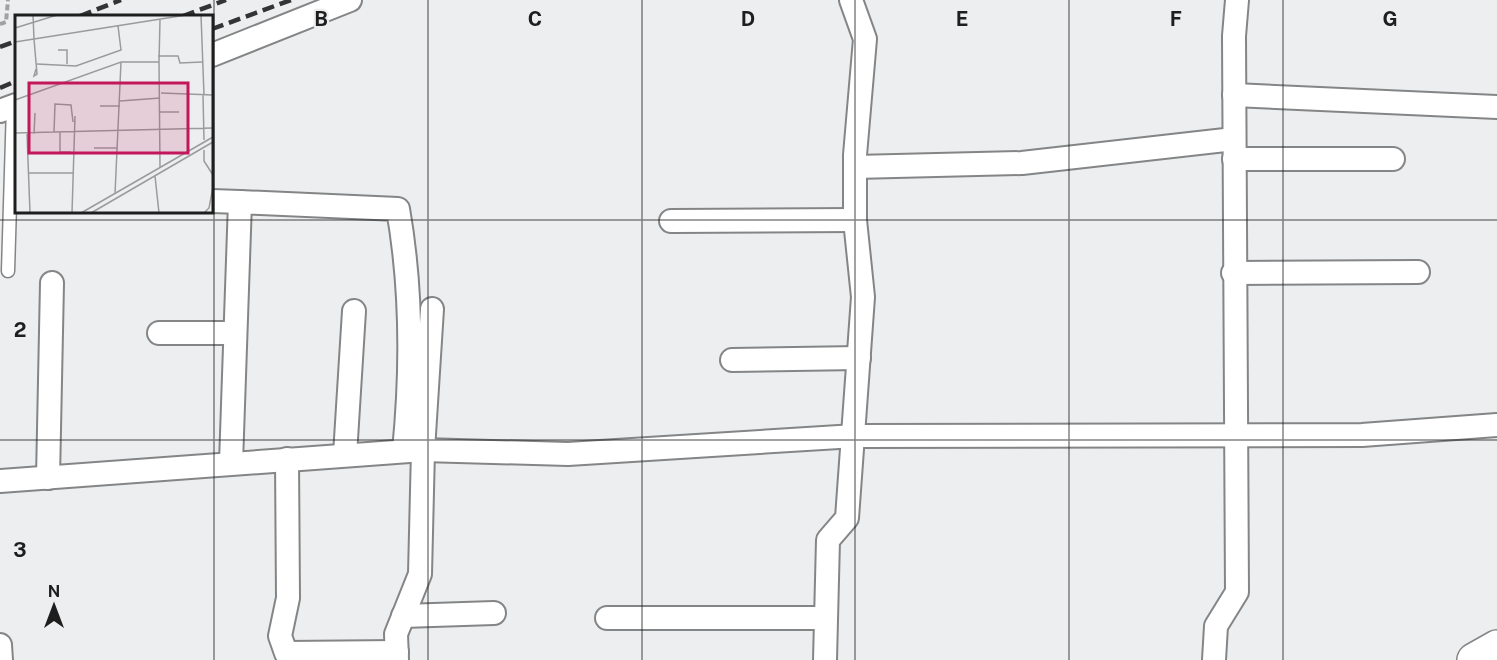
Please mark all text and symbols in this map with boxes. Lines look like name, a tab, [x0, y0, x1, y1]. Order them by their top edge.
text: B	[314, 7, 328, 31]
text: C	[528, 7, 542, 31]
text: D	[741, 7, 755, 31]
text: E	[956, 7, 968, 31]
text: F	[1170, 7, 1182, 31]
text: G	[1382, 7, 1398, 31]
inset map	[15, 15, 213, 213]
text: 2	[14, 318, 26, 342]
text: 3	[13, 538, 27, 562]
north arrow	[24, 576, 84, 636]
text: N	[48, 582, 60, 601]

